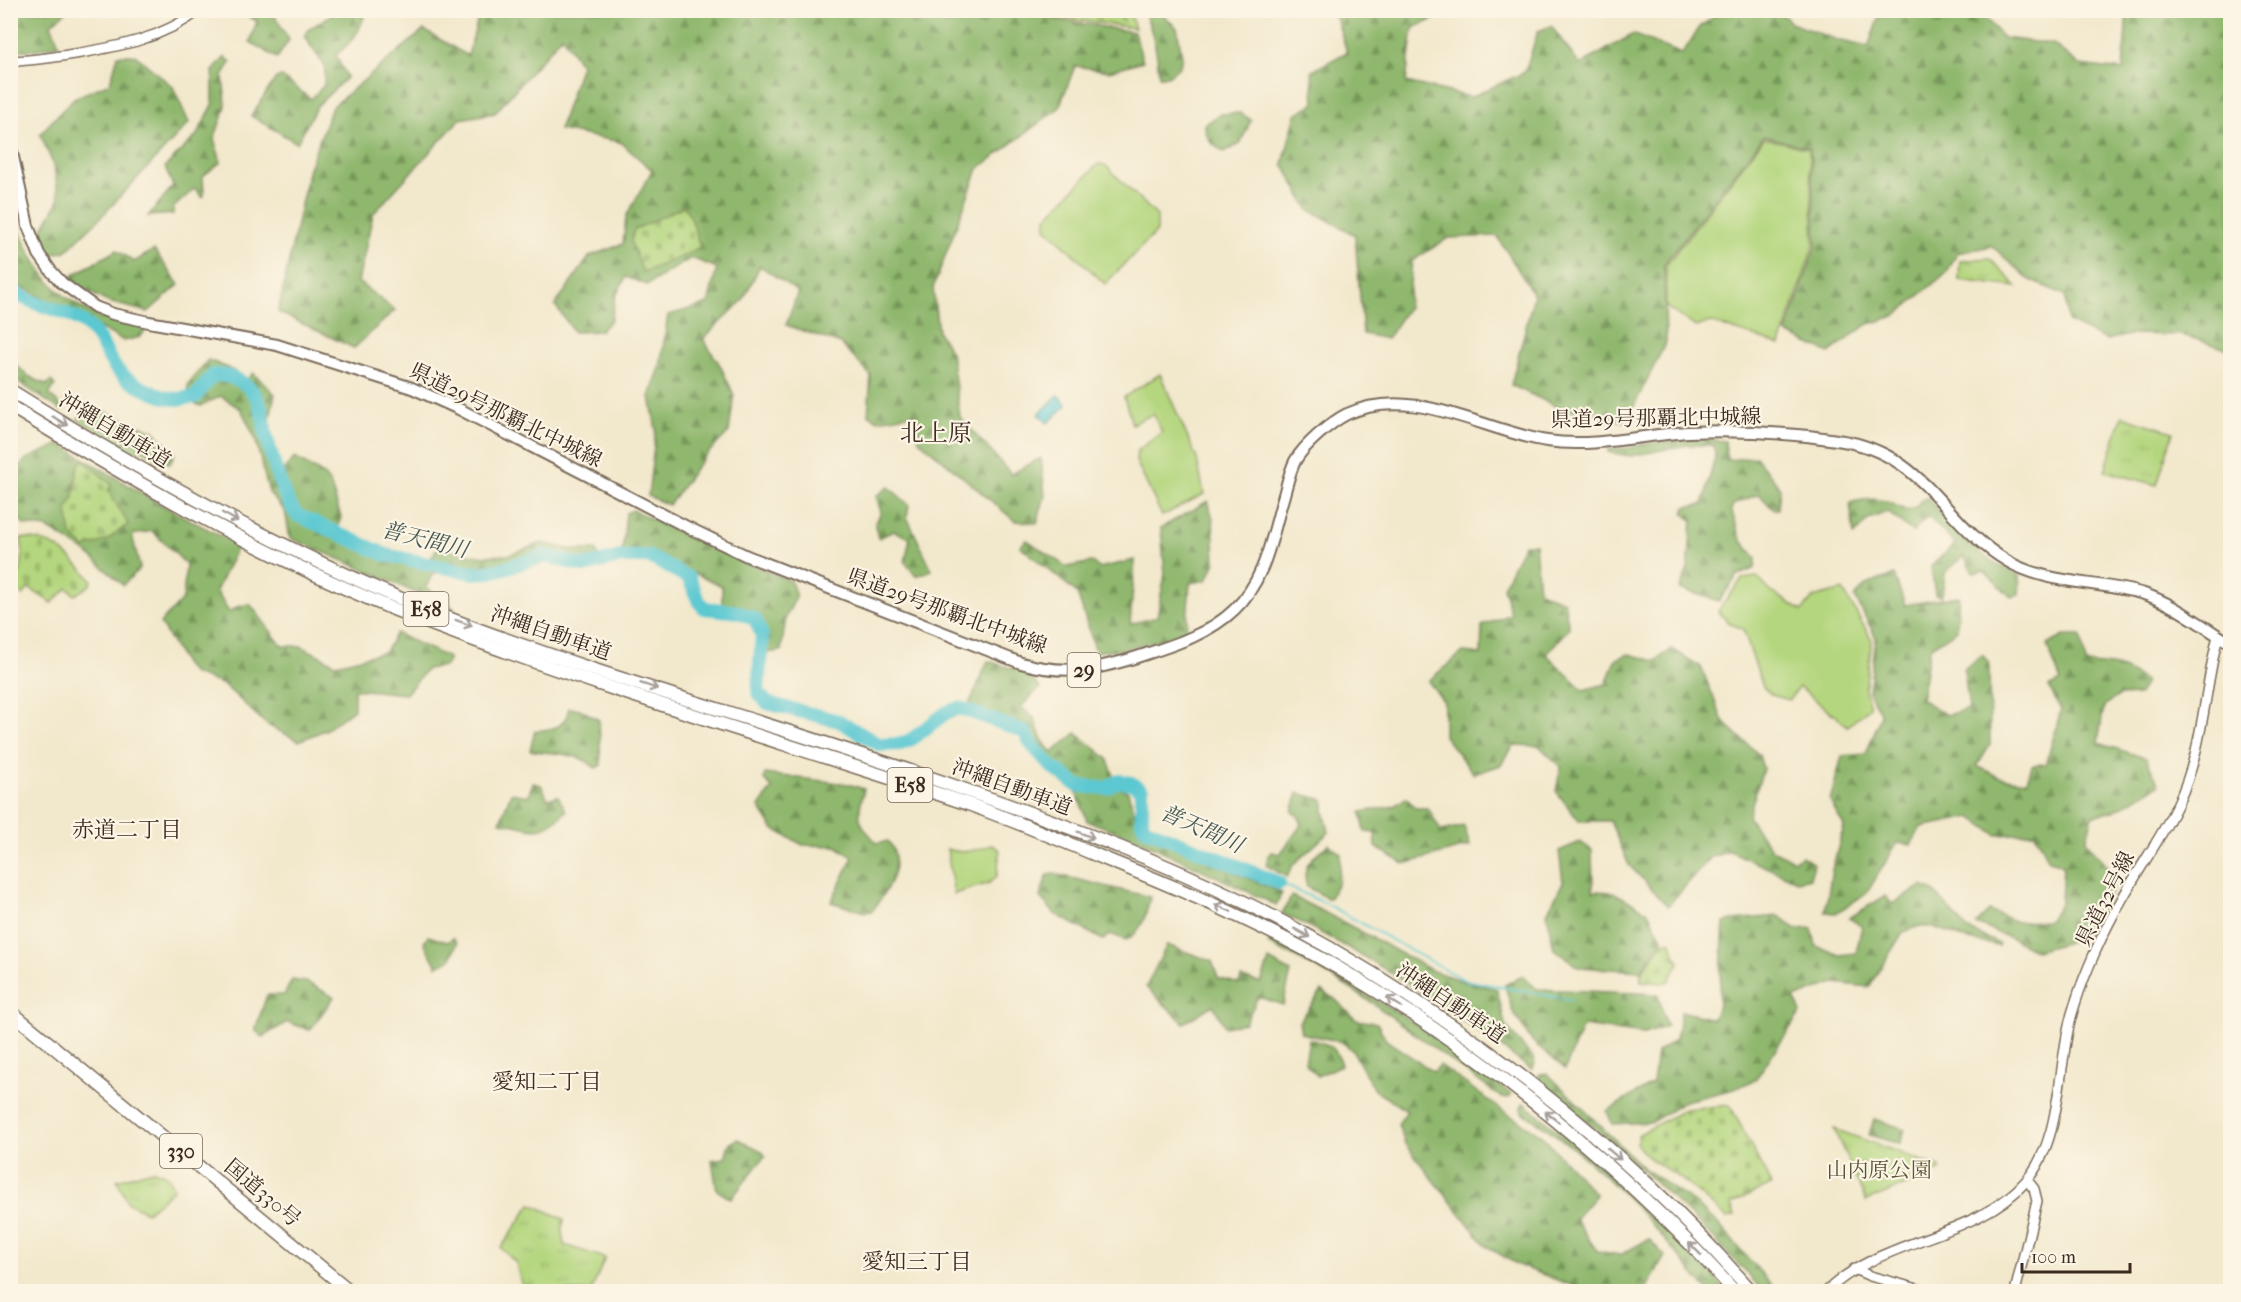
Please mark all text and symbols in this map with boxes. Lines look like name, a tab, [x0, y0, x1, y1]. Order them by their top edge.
street label: 県道29号那覇北中城線	[406, 358, 606, 472]
street label: 沖縄自動車道	[55, 387, 175, 473]
street label: 県道29号那覇北中城線	[1550, 404, 1762, 432]
one-way arrow	[51, 415, 68, 427]
district label: 北上原	[900, 419, 972, 447]
one-way arrow	[220, 512, 238, 523]
water label: 普天間川	[379, 517, 473, 564]
street label: 県道29号那覇北中城線	[844, 564, 1050, 658]
road number: E58	[404, 592, 448, 626]
street label: 沖縄自動車道	[488, 601, 614, 665]
one-way arrow	[455, 619, 473, 630]
road number: 29	[1068, 653, 1100, 687]
one-way arrow	[639, 681, 658, 692]
street label: 沖縄自動車道	[949, 754, 1075, 820]
road number: E58	[888, 768, 932, 802]
water label: 普天間川	[1156, 799, 1249, 859]
district label: 赤道二丁目	[72, 817, 182, 843]
one-way arrow	[1076, 830, 1095, 841]
street label: 県道32号線	[2071, 847, 2139, 951]
one-way arrow	[1215, 902, 1233, 914]
one-way arrow	[1293, 927, 1310, 939]
street label: 沖縄自動車道	[1392, 958, 1510, 1048]
one-way arrow	[1386, 996, 1403, 1008]
district label: 愛知二丁目	[492, 1069, 602, 1095]
one-way arrow	[1544, 1110, 1560, 1123]
road number: 330	[160, 1134, 202, 1168]
one-way arrow	[1606, 1147, 1621, 1161]
street label: 国道330号	[220, 1154, 306, 1232]
park label: 山内原公園	[1827, 1158, 1932, 1182]
scale bar	[2022, 1236, 2130, 1274]
one-way arrow	[1687, 1242, 1702, 1257]
text: 100 m	[2031, 1247, 2076, 1268]
district label: 愛知三丁目	[862, 1249, 972, 1275]

